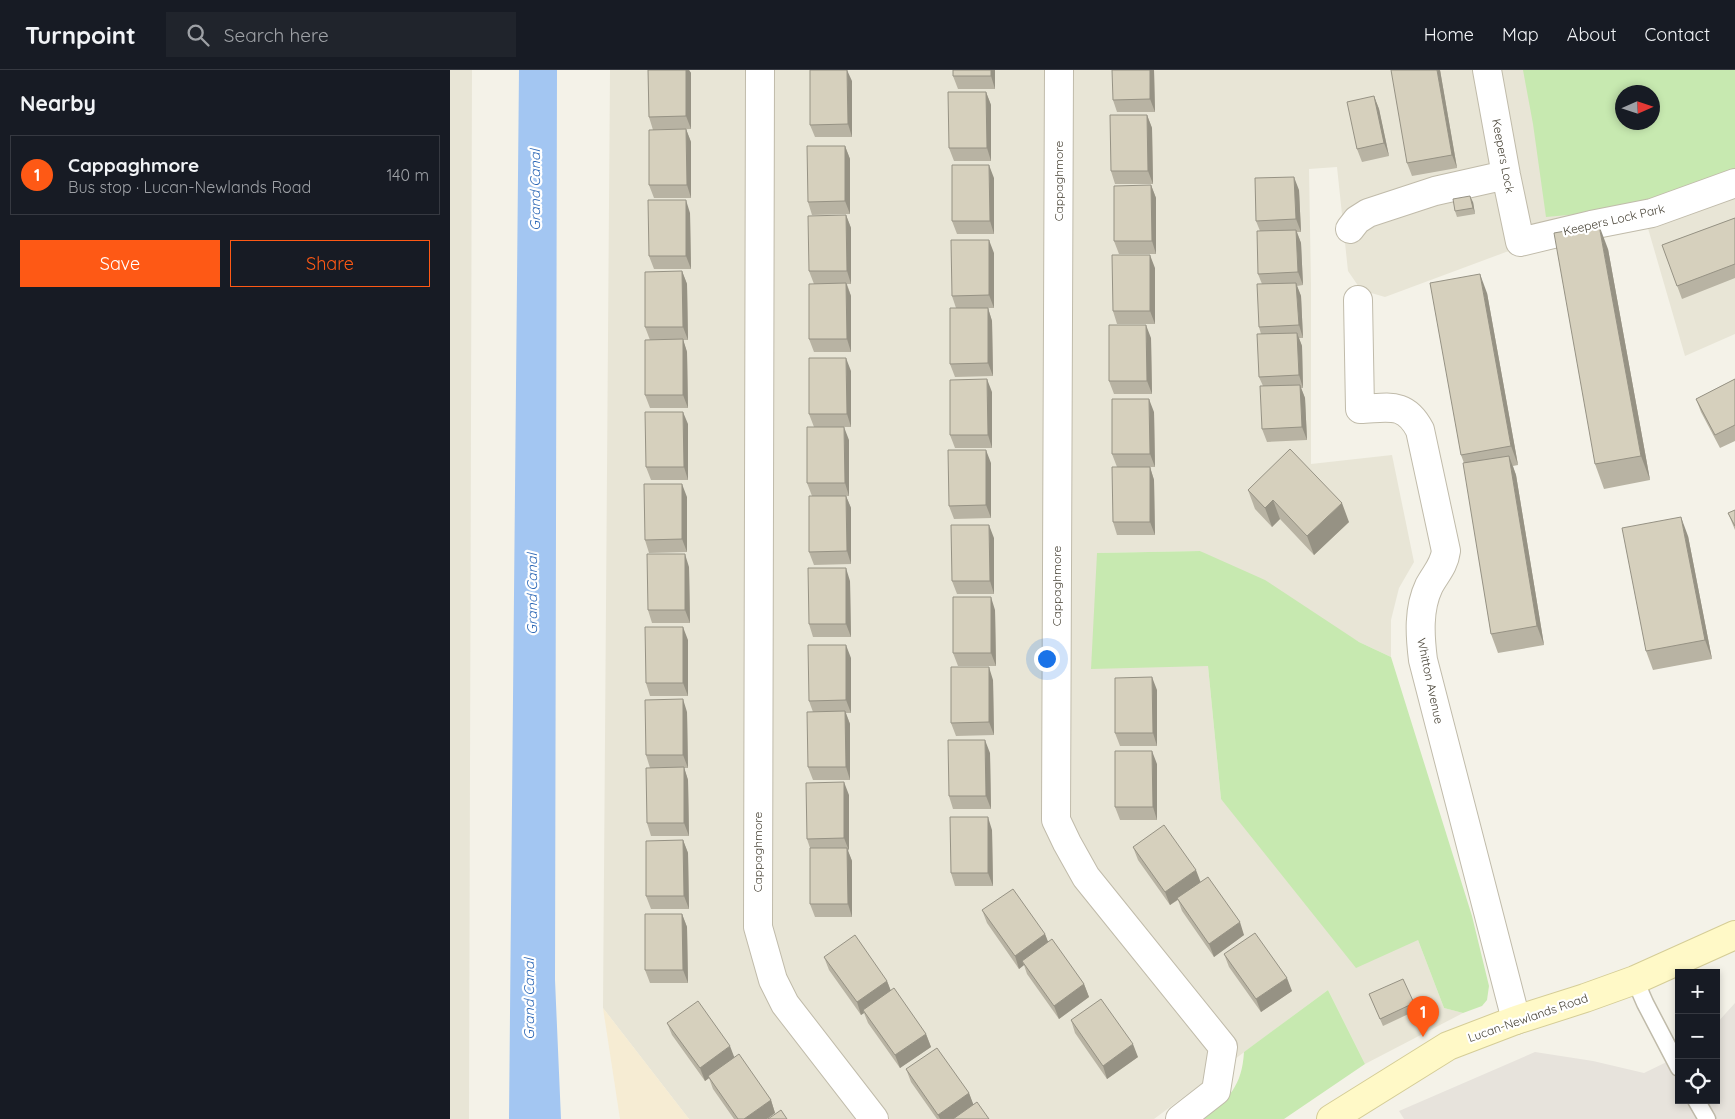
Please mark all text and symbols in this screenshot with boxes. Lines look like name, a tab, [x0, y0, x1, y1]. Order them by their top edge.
search box	[166, 12, 516, 57]
text: Turnpoint	[25, 20, 136, 50]
icon: search	[184, 21, 212, 49]
text: Search here	[224, 23, 329, 47]
text: Home	[1424, 23, 1474, 46]
text: Map	[1502, 23, 1539, 46]
text: About	[1567, 23, 1617, 46]
text: Contact	[1645, 23, 1710, 46]
north arrow	[1615, 85, 1660, 130]
text: Nearby	[20, 90, 96, 116]
street label: Keepers Lock	[1489, 118, 1518, 194]
street label: Cappaghmore	[1051, 141, 1066, 221]
water label: Grand Canal	[526, 148, 544, 231]
text: Cappaghmore	[68, 153, 199, 177]
text: 1	[34, 165, 40, 185]
text: 140 m	[386, 165, 429, 185]
text: Bus stop · Lucan-Newlands Road	[68, 177, 311, 197]
street label: Keepers Lock Park	[1562, 201, 1666, 239]
button: Save	[20, 240, 220, 287]
button: Share	[230, 240, 430, 287]
street label: Cappaghmore	[1049, 546, 1064, 626]
water label: Grand Canal	[523, 552, 541, 635]
street label: Whitton Avenue	[1414, 637, 1447, 725]
your location	[1034, 646, 1060, 672]
street label: Cappaghmore	[750, 812, 765, 892]
water label: Grand Canal	[520, 957, 538, 1040]
map controls	[1675, 969, 1720, 1104]
button: +	[1675, 969, 1720, 1014]
street label: Lucan-Newlands Road	[1466, 990, 1590, 1045]
pin: 1	[1407, 996, 1439, 1037]
button: −	[1675, 1014, 1720, 1059]
button: locate	[1675, 1059, 1720, 1104]

